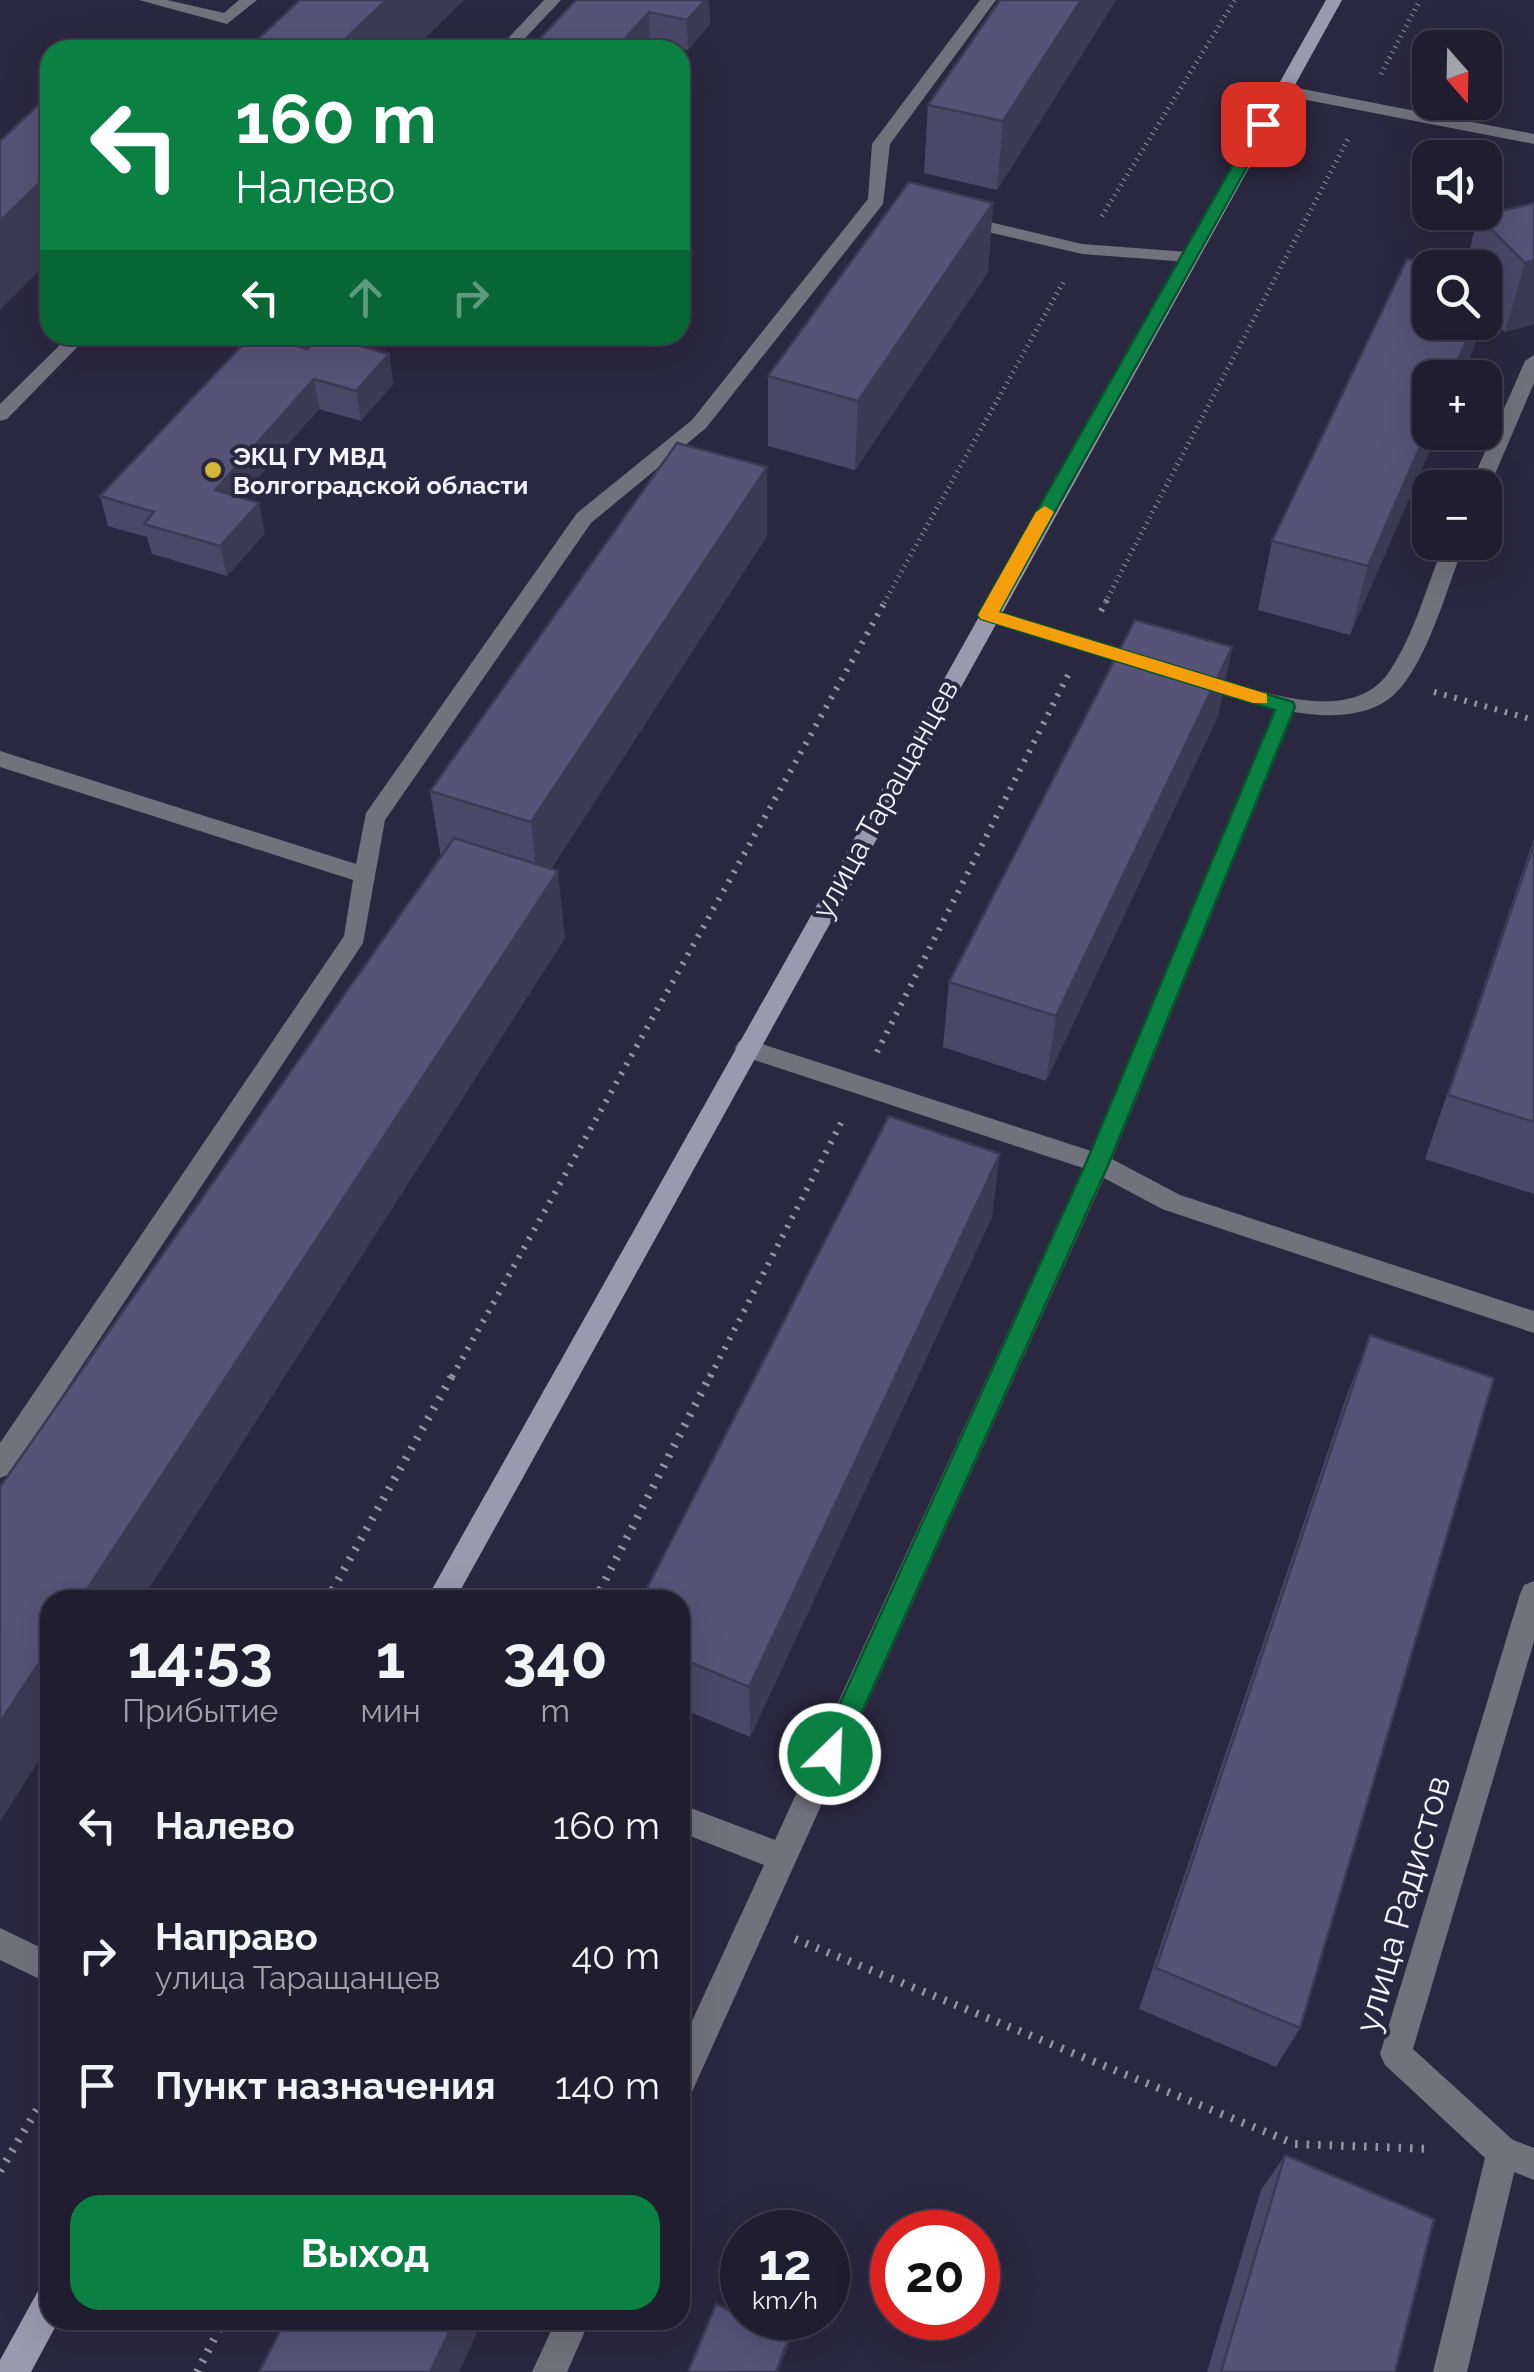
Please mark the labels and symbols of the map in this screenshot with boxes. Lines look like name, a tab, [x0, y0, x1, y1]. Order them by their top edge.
north arrow	[1412, 30, 1502, 120]
pin	[1221, 82, 1306, 167]
place label: ЭКЦ ГУ МВД Волгоградской области	[233, 441, 528, 500]
marker: ЭКЦ ГУ МВД Волгоградской области	[202, 459, 224, 481]
street label: улица Таращанцев	[805, 673, 965, 925]
position arrow	[778, 1702, 882, 1806]
street label: улица Радистов	[1346, 1771, 1458, 2037]
speed limit sign: 20	[870, 2210, 1000, 2340]

